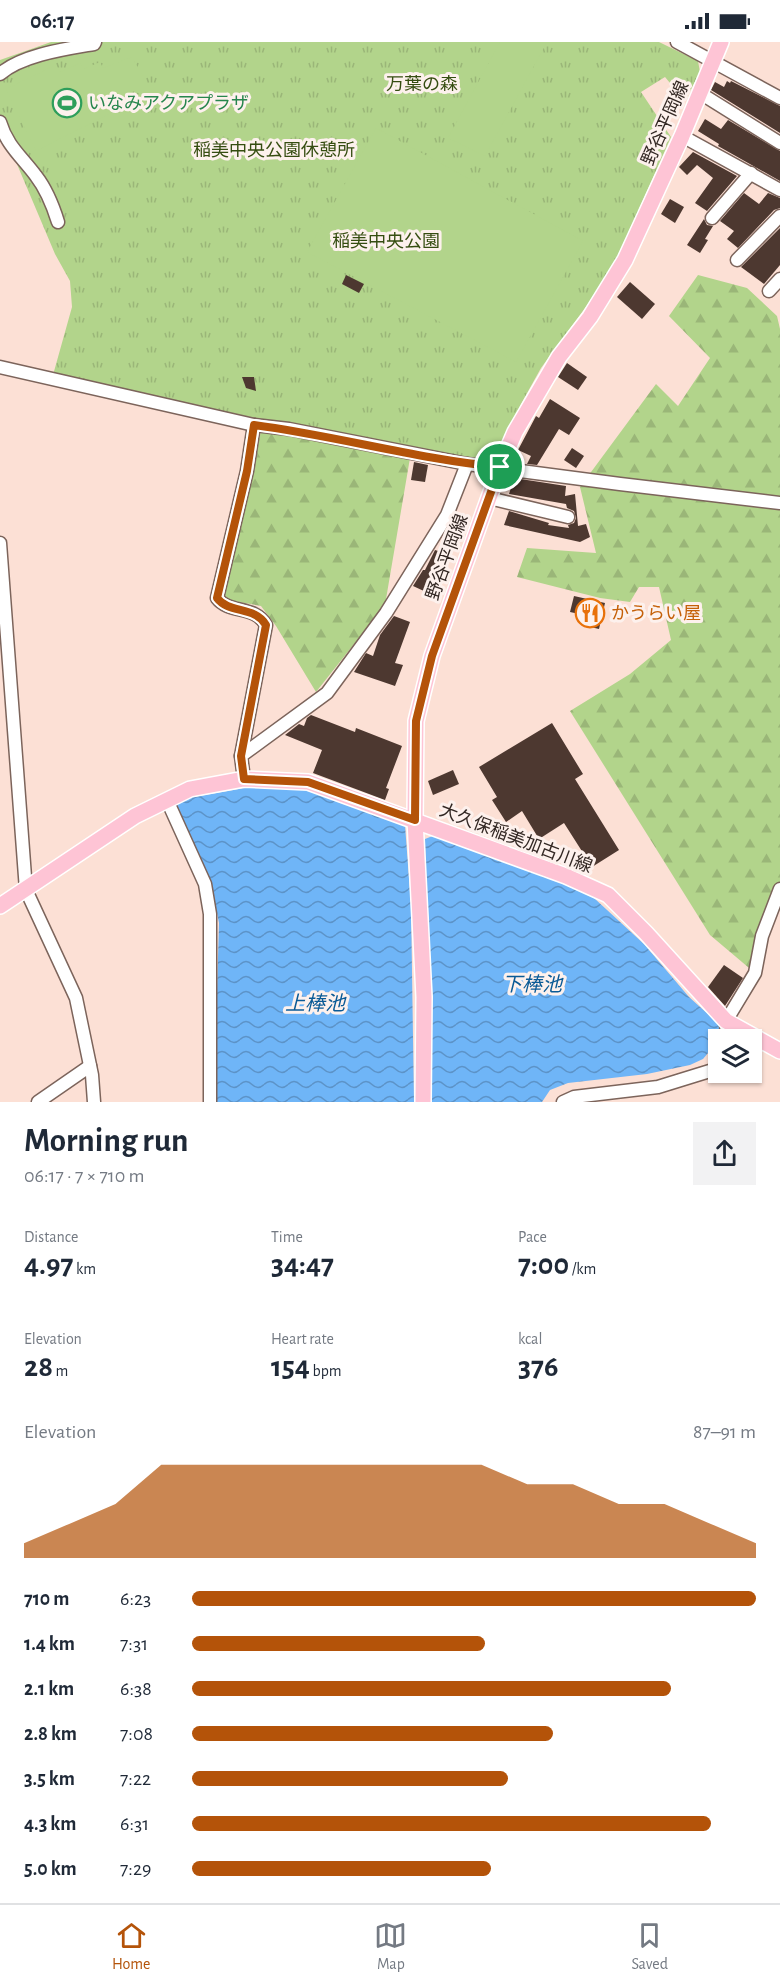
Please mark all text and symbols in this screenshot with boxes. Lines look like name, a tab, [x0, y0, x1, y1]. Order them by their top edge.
text: 06:17	[30, 10, 75, 32]
park label: 万葉の森	[386, 75, 458, 94]
street label: 野谷平岡線	[638, 78, 692, 168]
sports icon: いなみアクアプラザ	[51, 87, 83, 119]
place label: いなみアクアプラザ	[88, 94, 249, 113]
park label: 稲美中央公園休憩所	[193, 140, 355, 160]
park label: 稲美中央公園	[332, 231, 440, 251]
pin	[474, 441, 525, 492]
icon: arrive	[483, 450, 516, 483]
street label: 野谷平岡線	[422, 511, 472, 603]
restaurant icon: かうらい屋	[574, 597, 606, 629]
place label: かうらい屋	[611, 604, 701, 623]
street label: 大久保稲美加古川線	[437, 800, 595, 876]
water label: 下棒池	[502, 974, 564, 995]
water label: 上棒池	[285, 993, 347, 1014]
map controls	[708, 1029, 762, 1083]
button: layers	[708, 1029, 762, 1083]
button: share	[693, 1122, 756, 1185]
text: Morning run	[24, 1125, 188, 1158]
text: 06:17 · 7 × 710 m	[24, 1166, 145, 1186]
text: Distance	[24, 1229, 78, 1245]
text: Time	[271, 1229, 303, 1245]
text: Pace	[518, 1229, 547, 1245]
text: 4.97	[24, 1250, 73, 1280]
text: 34:47	[271, 1250, 334, 1280]
text: 7:00	[518, 1250, 569, 1280]
text: km	[73, 1261, 96, 1277]
text: /km	[569, 1261, 596, 1277]
text: Elevation	[24, 1331, 82, 1347]
text: Heart rate	[271, 1331, 334, 1347]
text: kcal	[518, 1331, 542, 1347]
text: 28	[24, 1352, 53, 1382]
text: 154	[271, 1352, 310, 1382]
text: 376	[518, 1352, 558, 1382]
text: m	[53, 1363, 68, 1379]
text: bpm	[310, 1363, 342, 1379]
text: Elevation	[24, 1422, 96, 1442]
text: 87–91 m	[693, 1422, 756, 1442]
text: 710 m	[24, 1589, 69, 1609]
text: 6:23	[120, 1589, 151, 1609]
text: 1.4 km	[24, 1634, 75, 1654]
text: 7:31	[120, 1634, 148, 1654]
text: 2.1 km	[24, 1679, 74, 1699]
text: 6:38	[120, 1679, 152, 1699]
text: 2.8 km	[24, 1724, 77, 1744]
text: 7:08	[120, 1724, 153, 1744]
text: 3.5 km	[24, 1769, 75, 1789]
text: 7:22	[120, 1769, 151, 1789]
text: 4.3 km	[24, 1814, 76, 1834]
text: 6:31	[120, 1814, 149, 1834]
text: 5.0 km	[24, 1859, 77, 1879]
text: 7:29	[120, 1859, 151, 1879]
tab: Home	[112, 1919, 150, 1974]
tab: Map	[374, 1919, 407, 1974]
tab: Saved	[631, 1919, 668, 1974]

